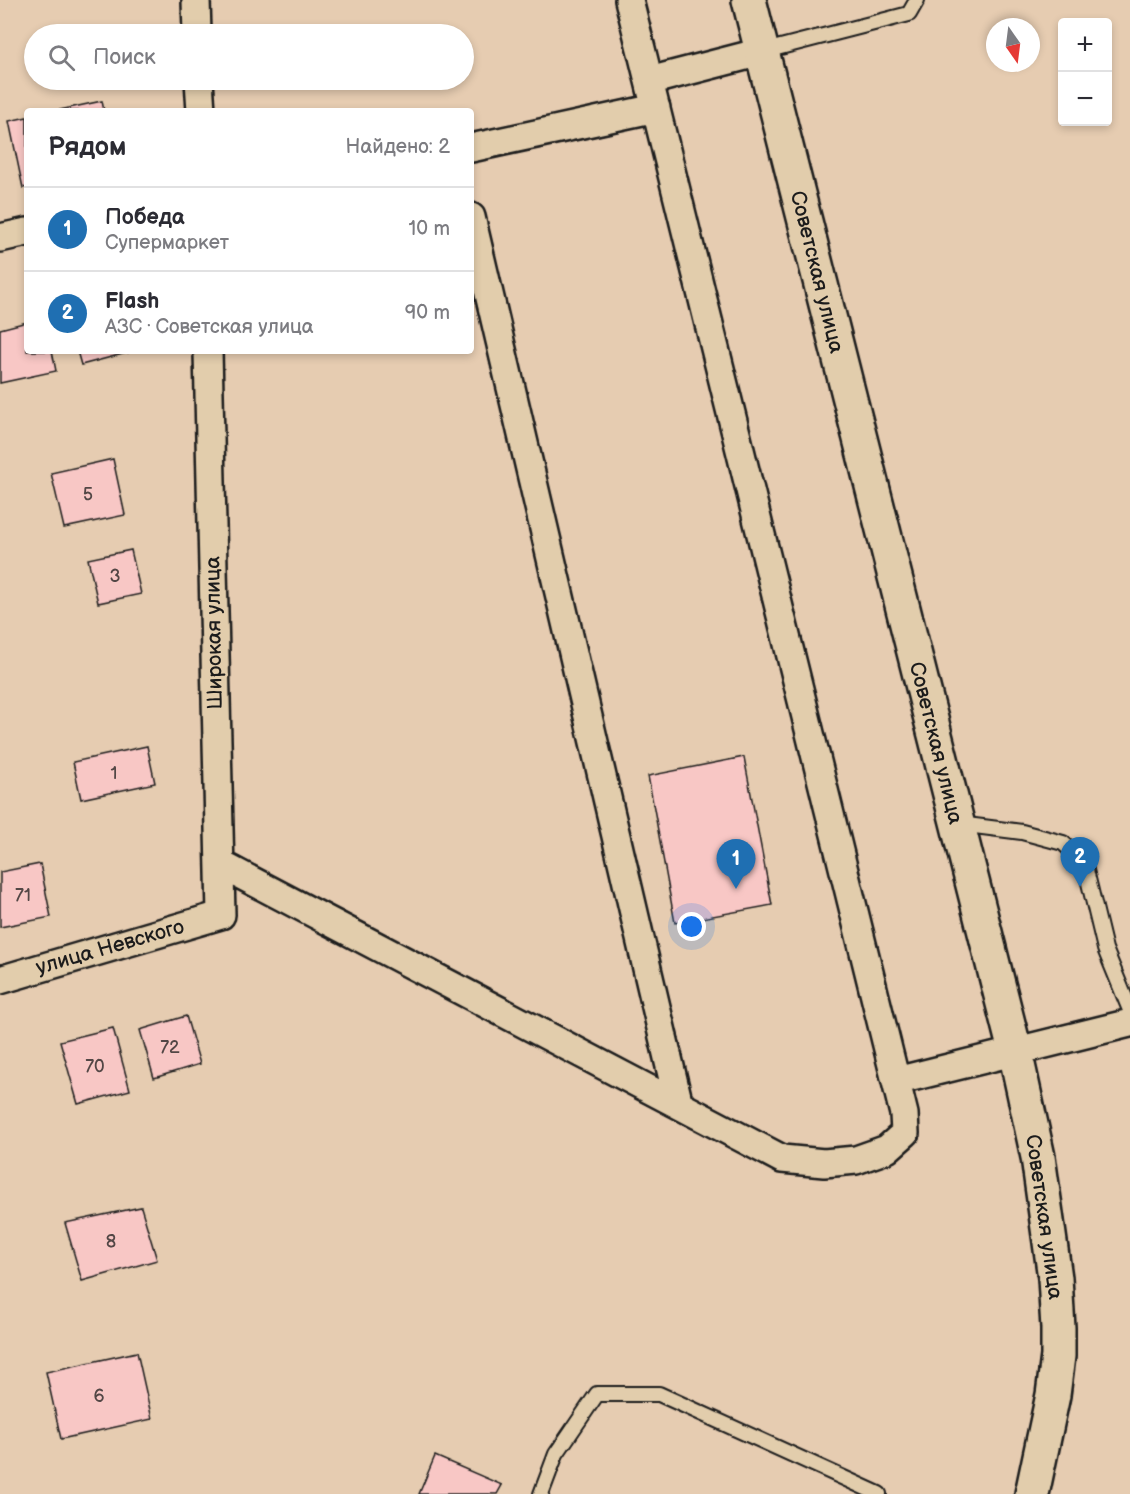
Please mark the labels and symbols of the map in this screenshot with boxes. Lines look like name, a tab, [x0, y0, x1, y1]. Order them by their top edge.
north arrow	[986, 18, 1040, 72]
street label: Советская улица	[785, 188, 849, 356]
house number: 5	[83, 484, 93, 505]
street label: Широкая улица	[200, 555, 228, 710]
house number: 3	[109, 566, 121, 587]
street label: Советская улица	[904, 659, 968, 827]
house number: 1	[111, 763, 117, 784]
pin: 2	[1060, 838, 1100, 887]
pin: 1	[716, 840, 756, 889]
house number: 71	[15, 885, 31, 906]
your location	[677, 912, 706, 941]
street label: улица Невского	[33, 914, 187, 980]
house number: 72	[160, 1037, 180, 1058]
house number: 70	[85, 1056, 105, 1077]
street label: Советская улица	[1020, 1133, 1068, 1302]
house number: 8	[106, 1231, 116, 1252]
house number: 6	[94, 1386, 105, 1407]

